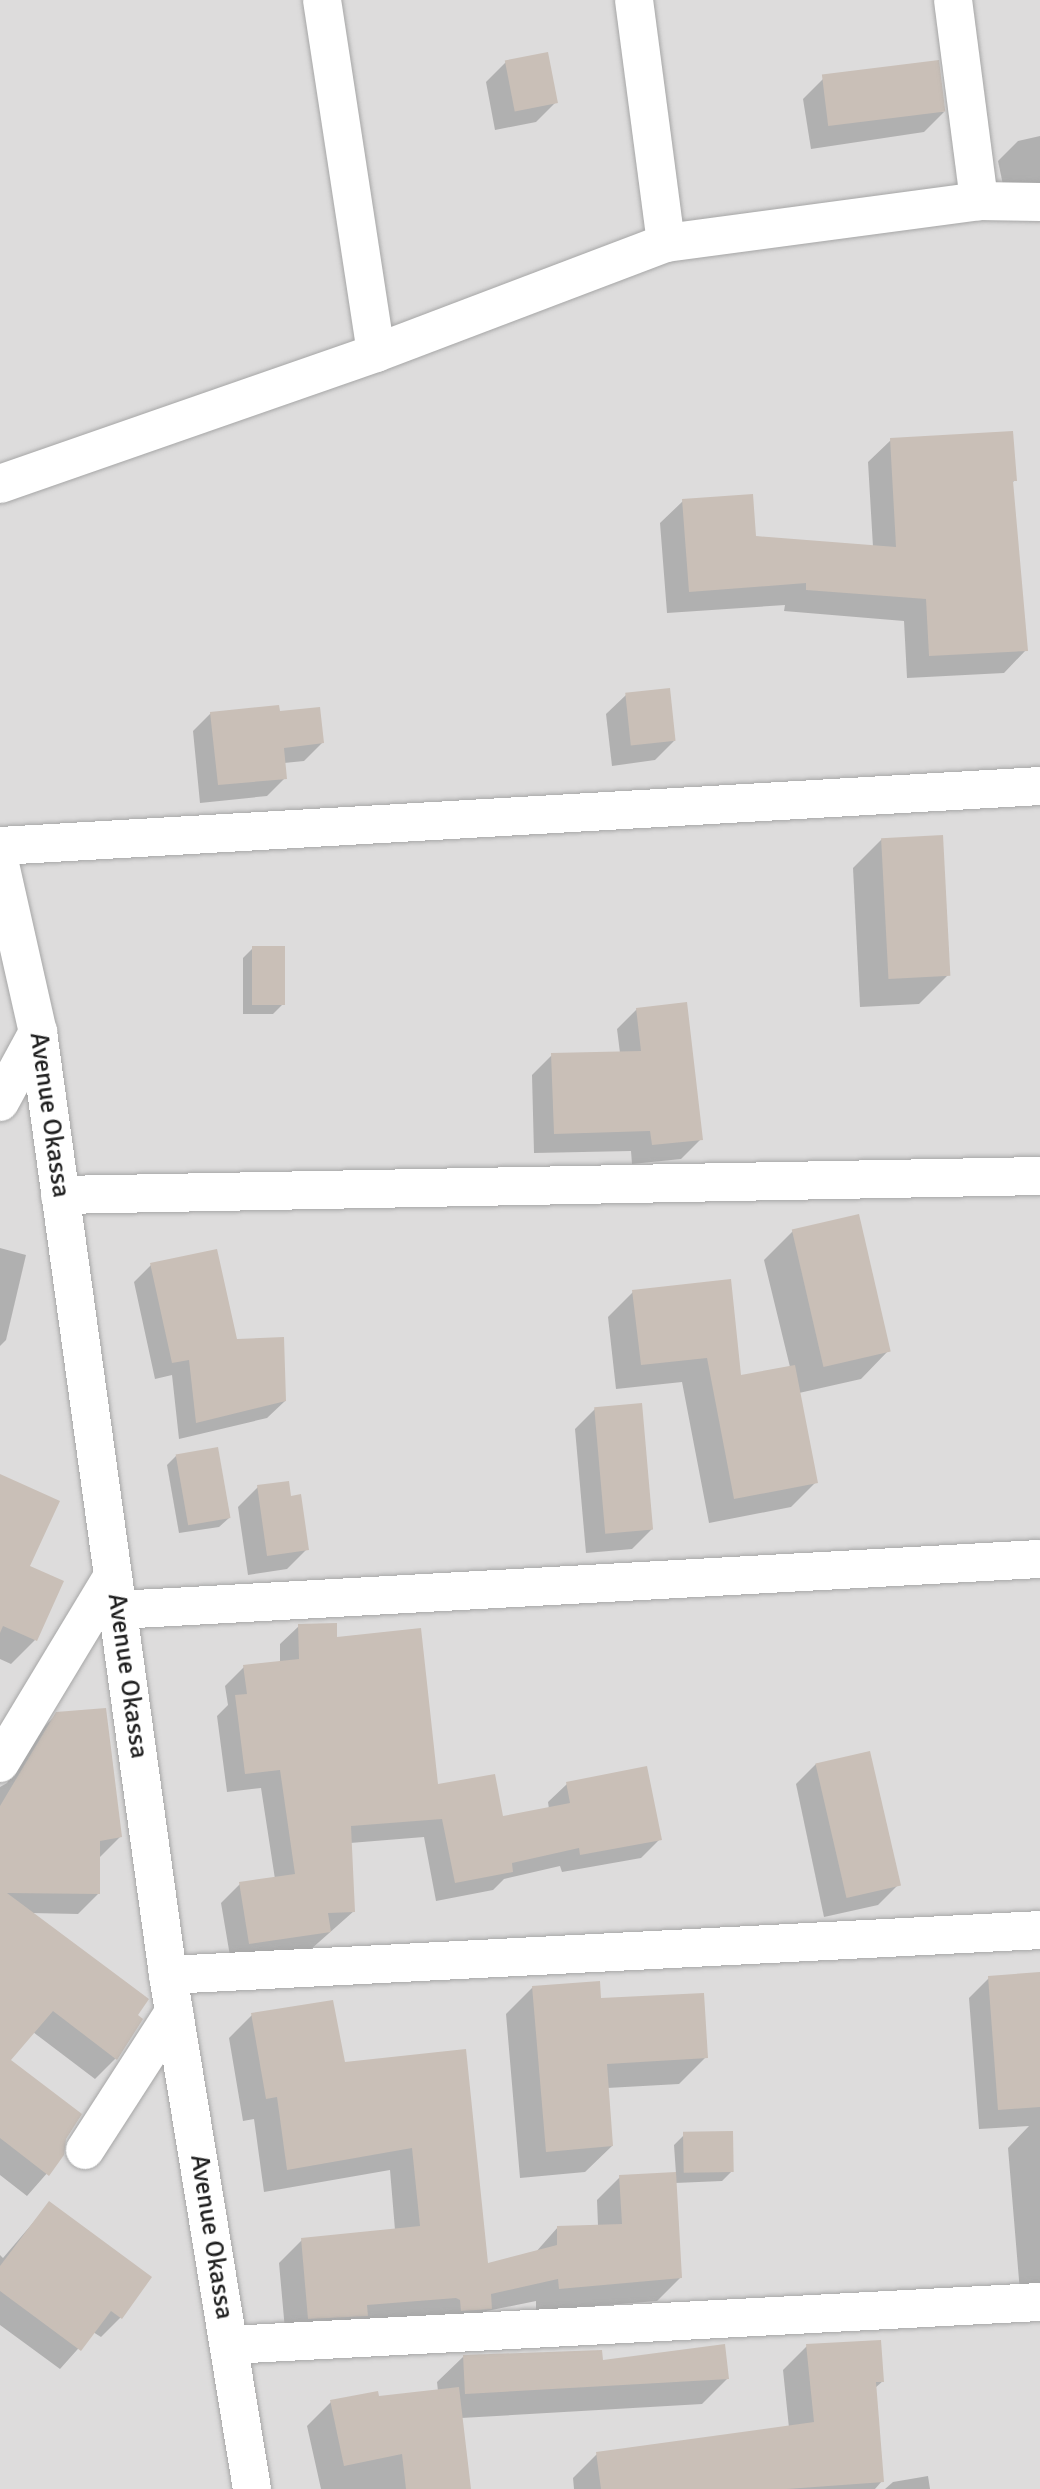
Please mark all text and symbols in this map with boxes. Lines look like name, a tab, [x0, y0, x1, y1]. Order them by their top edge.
street label: Avenue Okassa	[22, 1030, 76, 1200]
street label: Avenue Okassa	[100, 1591, 154, 1761]
street label: Avenue Okassa	[183, 2152, 239, 2322]

